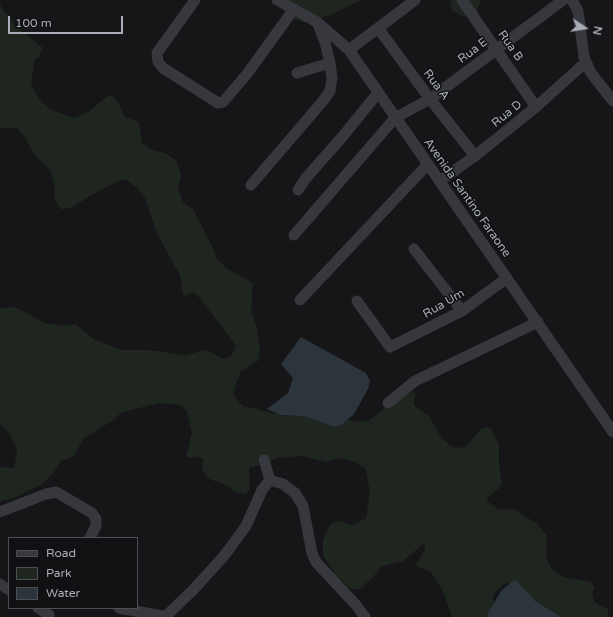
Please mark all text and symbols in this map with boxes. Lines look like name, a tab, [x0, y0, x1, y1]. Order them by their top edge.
scale bar	[10, 8, 125, 34]
north arrow	[565, 8, 605, 48]
text: 100 m	[15, 16, 52, 30]
text: N	[590, 25, 605, 36]
street label: Rua B	[494, 28, 526, 64]
street label: Rua E	[455, 35, 491, 67]
street label: Rua A	[420, 67, 452, 103]
street label: Rua D	[489, 97, 525, 131]
street label: Avenida Santino Faraone	[420, 136, 514, 260]
street label: Rua Um	[421, 286, 467, 322]
legend	[8, 537, 138, 609]
text: Road	[46, 546, 76, 560]
text: Park	[46, 566, 72, 580]
text: Water	[46, 586, 80, 600]

